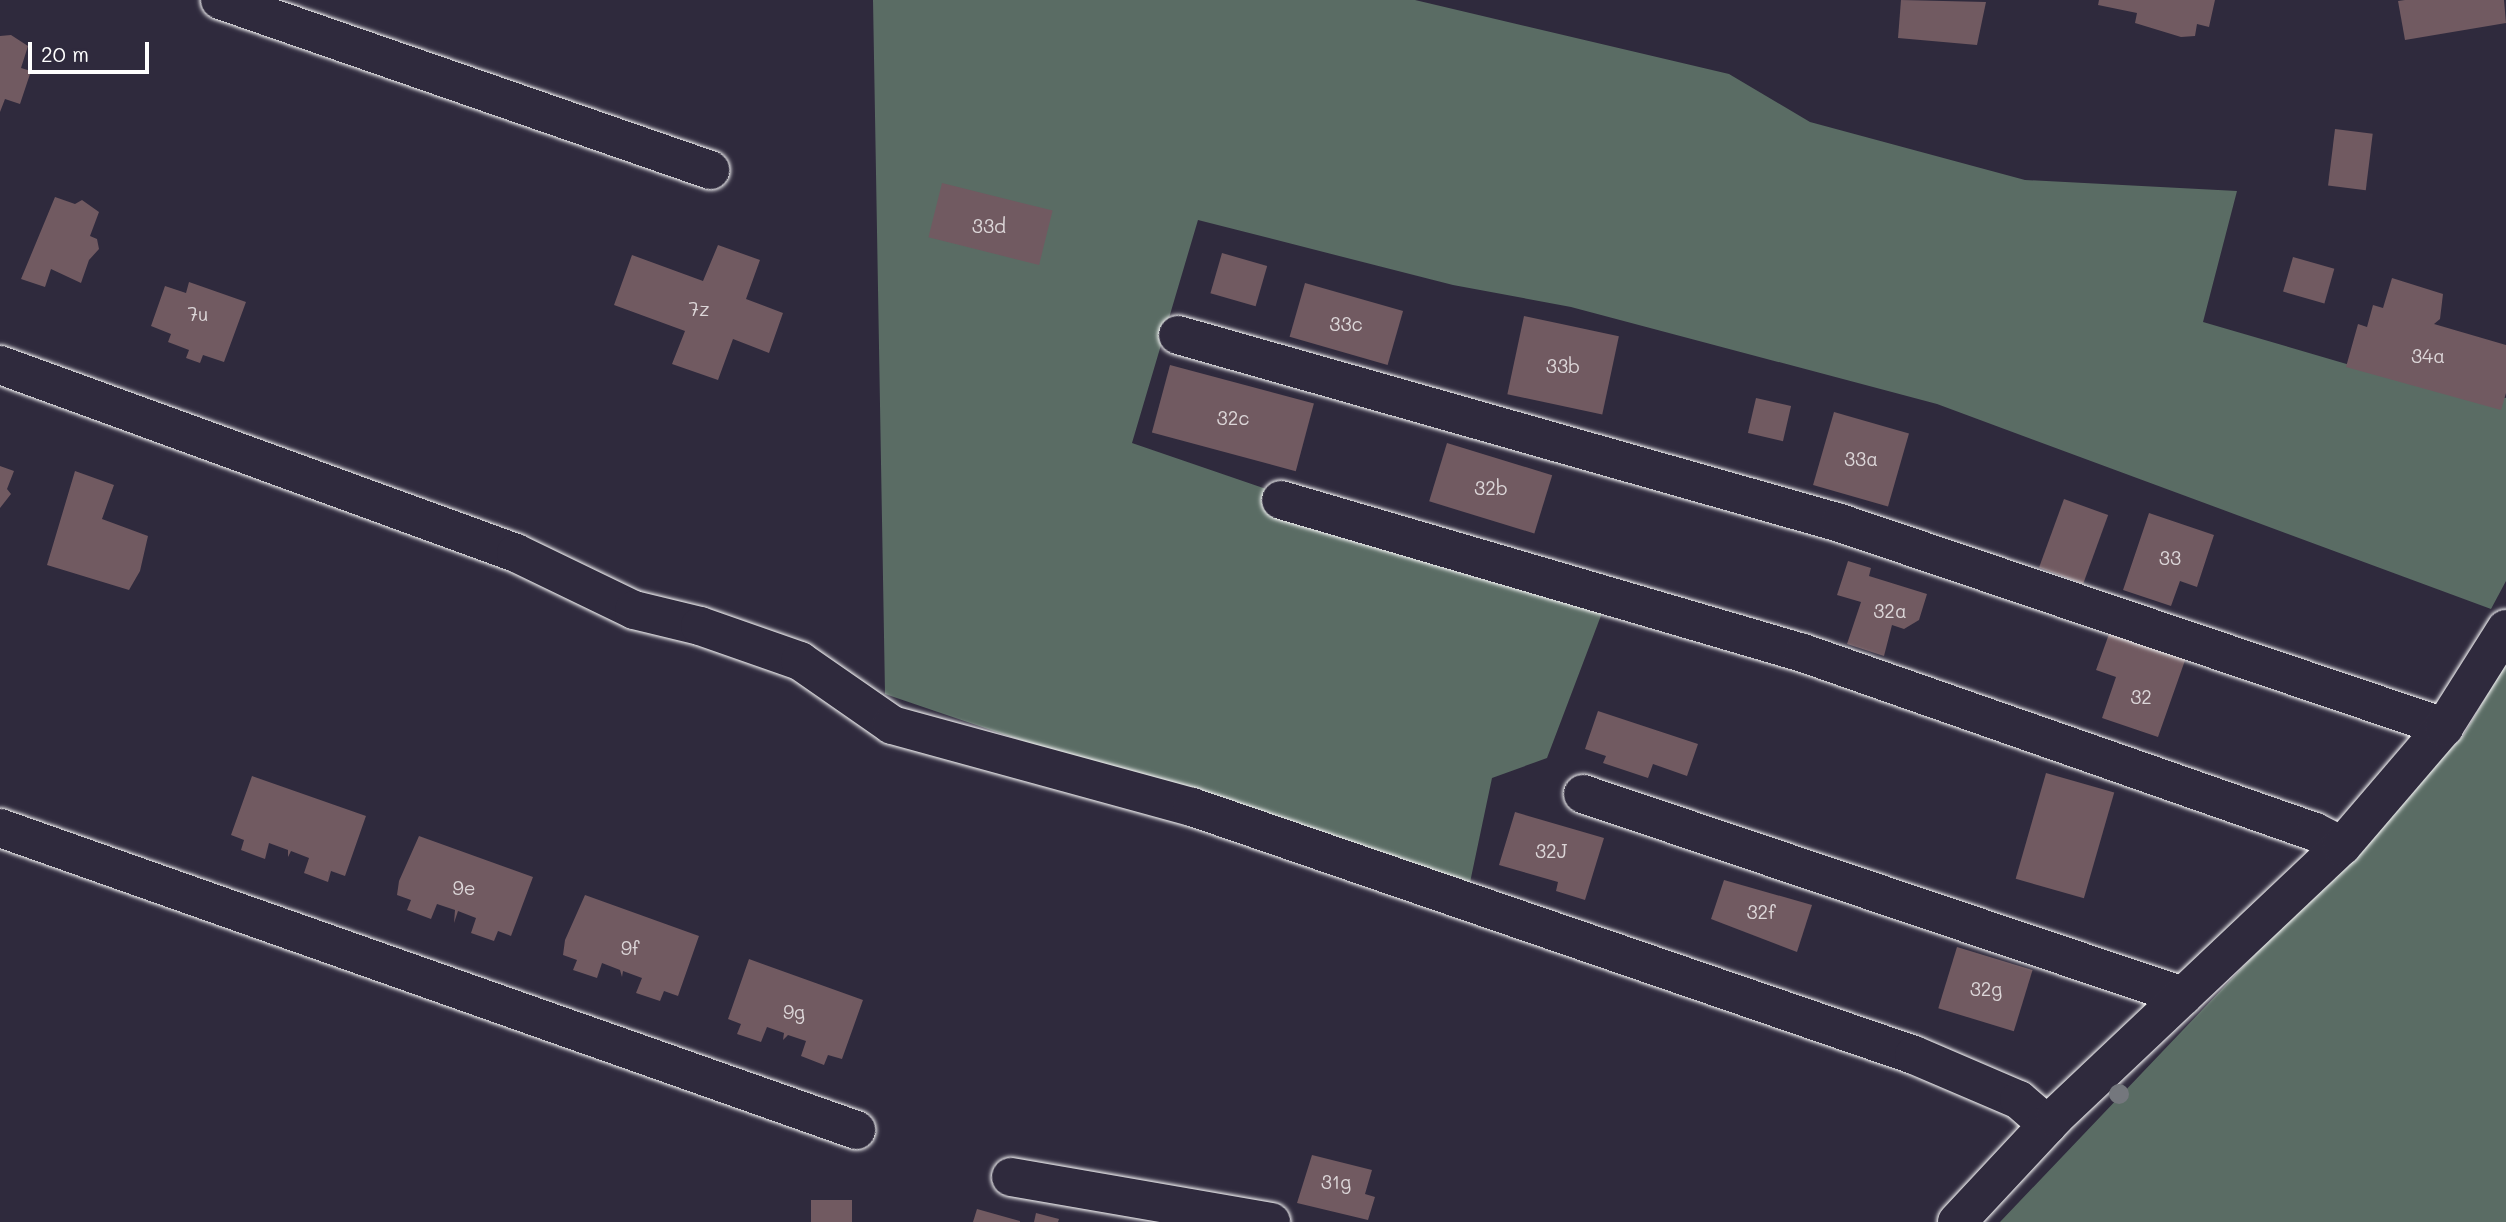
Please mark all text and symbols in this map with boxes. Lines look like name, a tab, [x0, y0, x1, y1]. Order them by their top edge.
scale bar	[32, 28, 152, 72]
text: 20 m	[41, 40, 89, 67]
house number: 33d	[972, 215, 1006, 237]
house number: 7z	[688, 298, 710, 320]
house number: 7u	[188, 303, 208, 325]
house number: 33c	[1329, 313, 1363, 335]
house number: 34a	[2411, 345, 2445, 367]
house number: 33b	[1546, 355, 1580, 377]
house number: 32c	[1217, 407, 1249, 429]
house number: 33a	[1844, 448, 1878, 470]
house number: 32b	[1474, 477, 1508, 499]
house number: 33	[2159, 547, 2181, 569]
house number: 32a	[1873, 600, 1907, 622]
house number: 32	[2130, 686, 2152, 708]
house number: 32J	[1535, 840, 1567, 862]
house number: 9e	[453, 877, 475, 899]
house number: 32f	[1746, 901, 1776, 923]
house number: 9f	[621, 937, 639, 959]
house number: 32g	[1970, 978, 2002, 1000]
house number: 9g	[783, 1001, 805, 1023]
house number: 31g	[1321, 1171, 1351, 1193]

